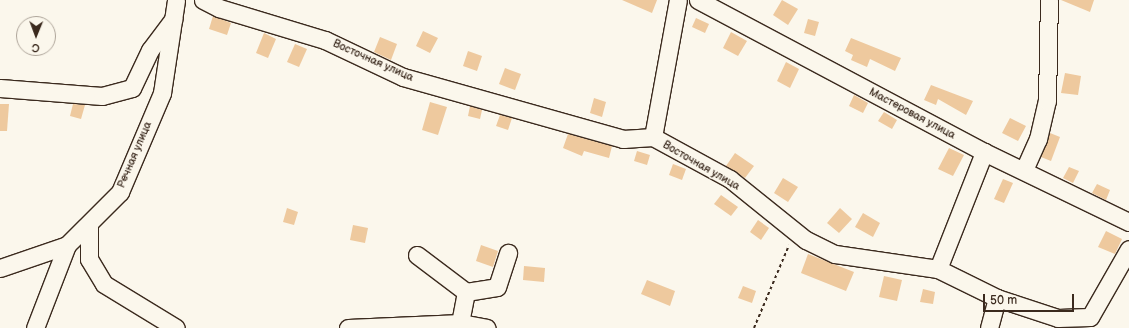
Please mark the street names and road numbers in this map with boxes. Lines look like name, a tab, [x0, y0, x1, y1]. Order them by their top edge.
street label: Восточная улица	[331, 37, 415, 85]
street label: Мастеровая улица	[866, 86, 958, 142]
street label: Речная улица	[115, 120, 155, 190]
street label: Восточная улица	[660, 139, 742, 193]

